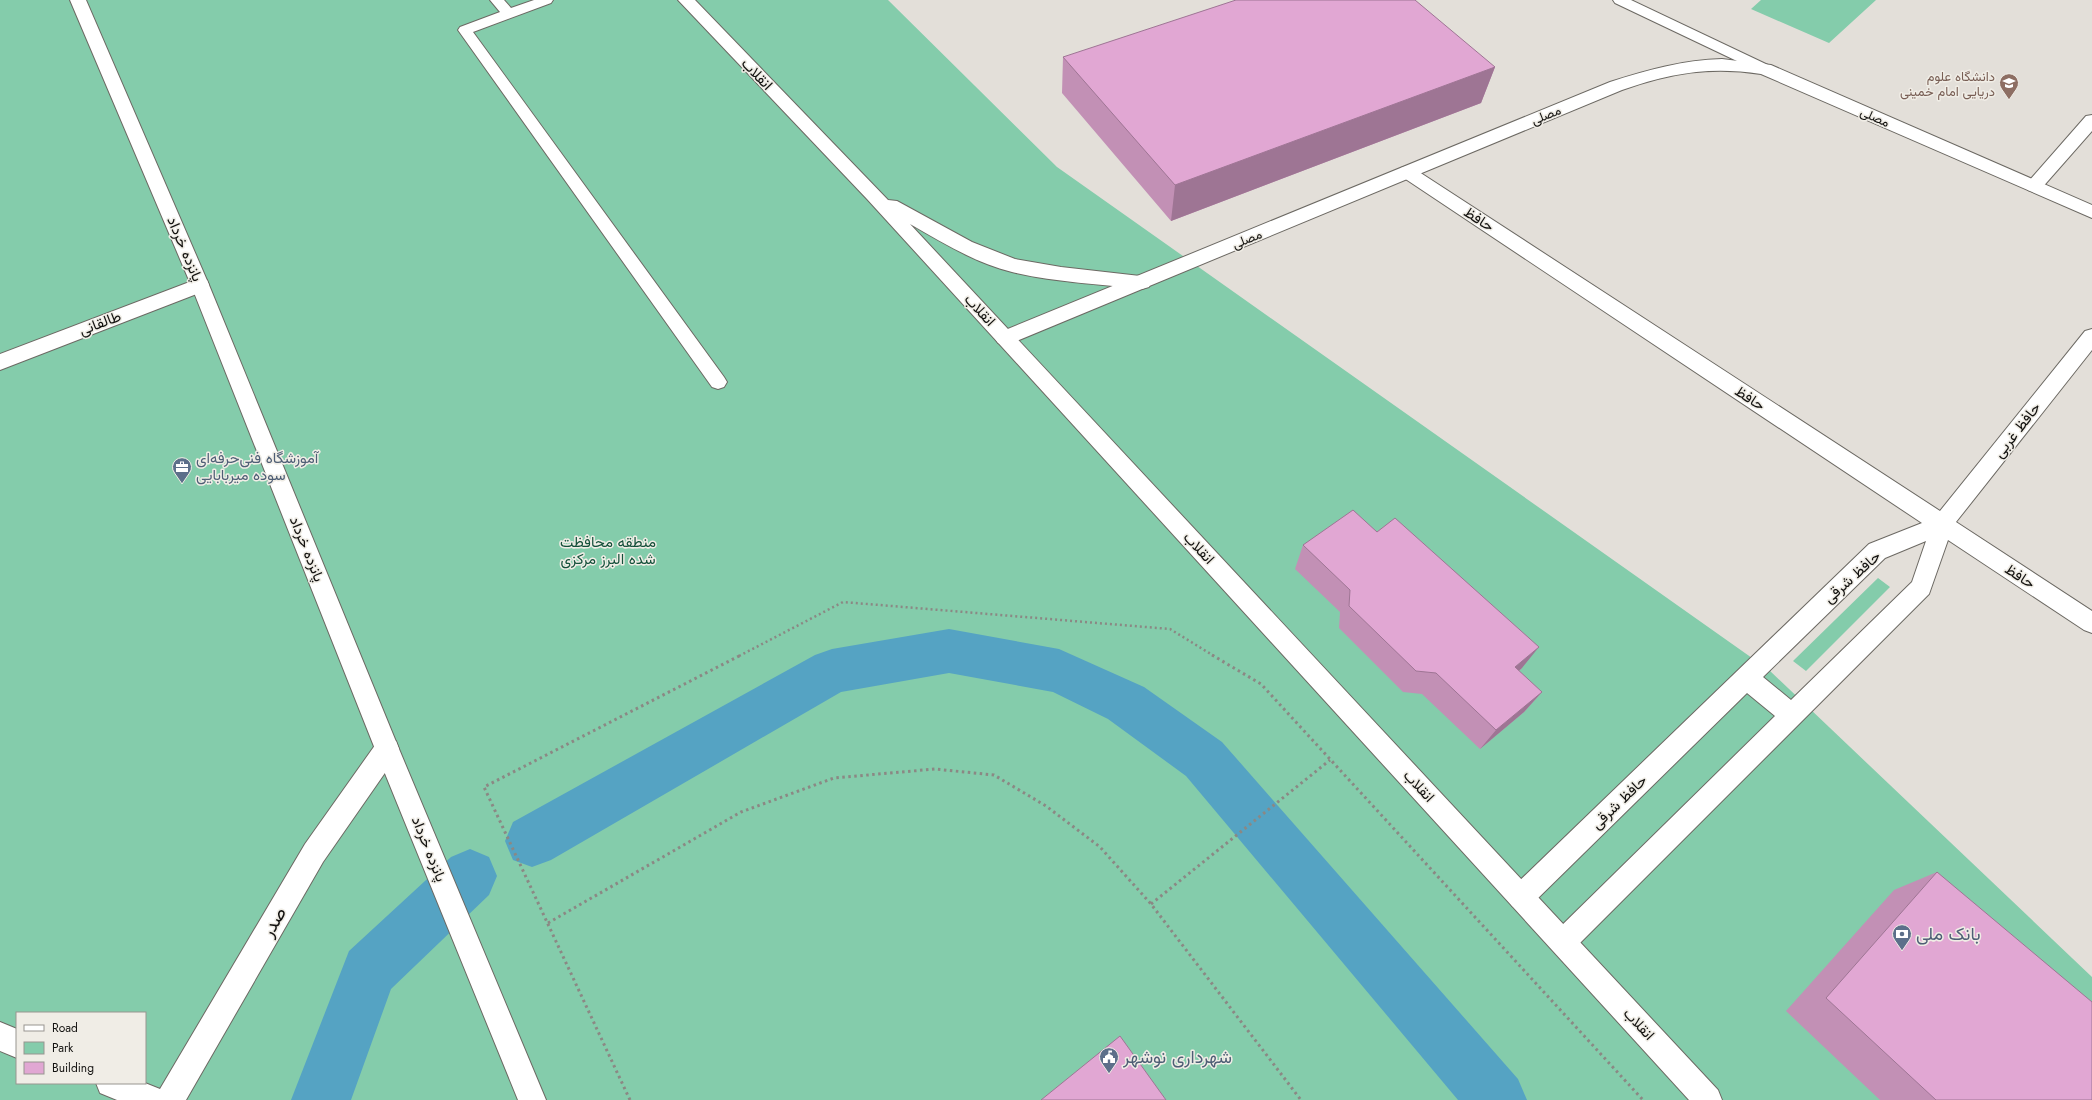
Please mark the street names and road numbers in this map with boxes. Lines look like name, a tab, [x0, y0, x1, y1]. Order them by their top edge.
street label: انقلاب	[736, 53, 778, 95]
street label: مصلی	[1528, 100, 1564, 130]
street label: مصلی	[1857, 102, 1893, 132]
street label: حافظ	[1459, 201, 1499, 237]
street label: پانزده خرداد	[161, 213, 209, 285]
street label: مصلی	[1229, 224, 1265, 254]
street label: انقلاب	[959, 289, 1001, 331]
street label: طالقانی	[76, 305, 124, 341]
street label: حافظ	[1730, 380, 1770, 416]
street label: حافظ غربی	[1988, 397, 2046, 463]
street label: پانزده خرداد	[284, 513, 330, 585]
street label: انقلاب	[1178, 527, 1220, 569]
street label: حافظ شرقی	[1819, 545, 1885, 609]
street label: حافظ	[2000, 558, 2040, 594]
street label: انقلاب	[1398, 765, 1440, 807]
street label: حافظ شرقی	[1586, 770, 1652, 834]
street label: پانزده خرداد	[406, 813, 452, 885]
street label: صدر	[255, 902, 293, 943]
street label: انقلاب	[1618, 1003, 1660, 1045]

